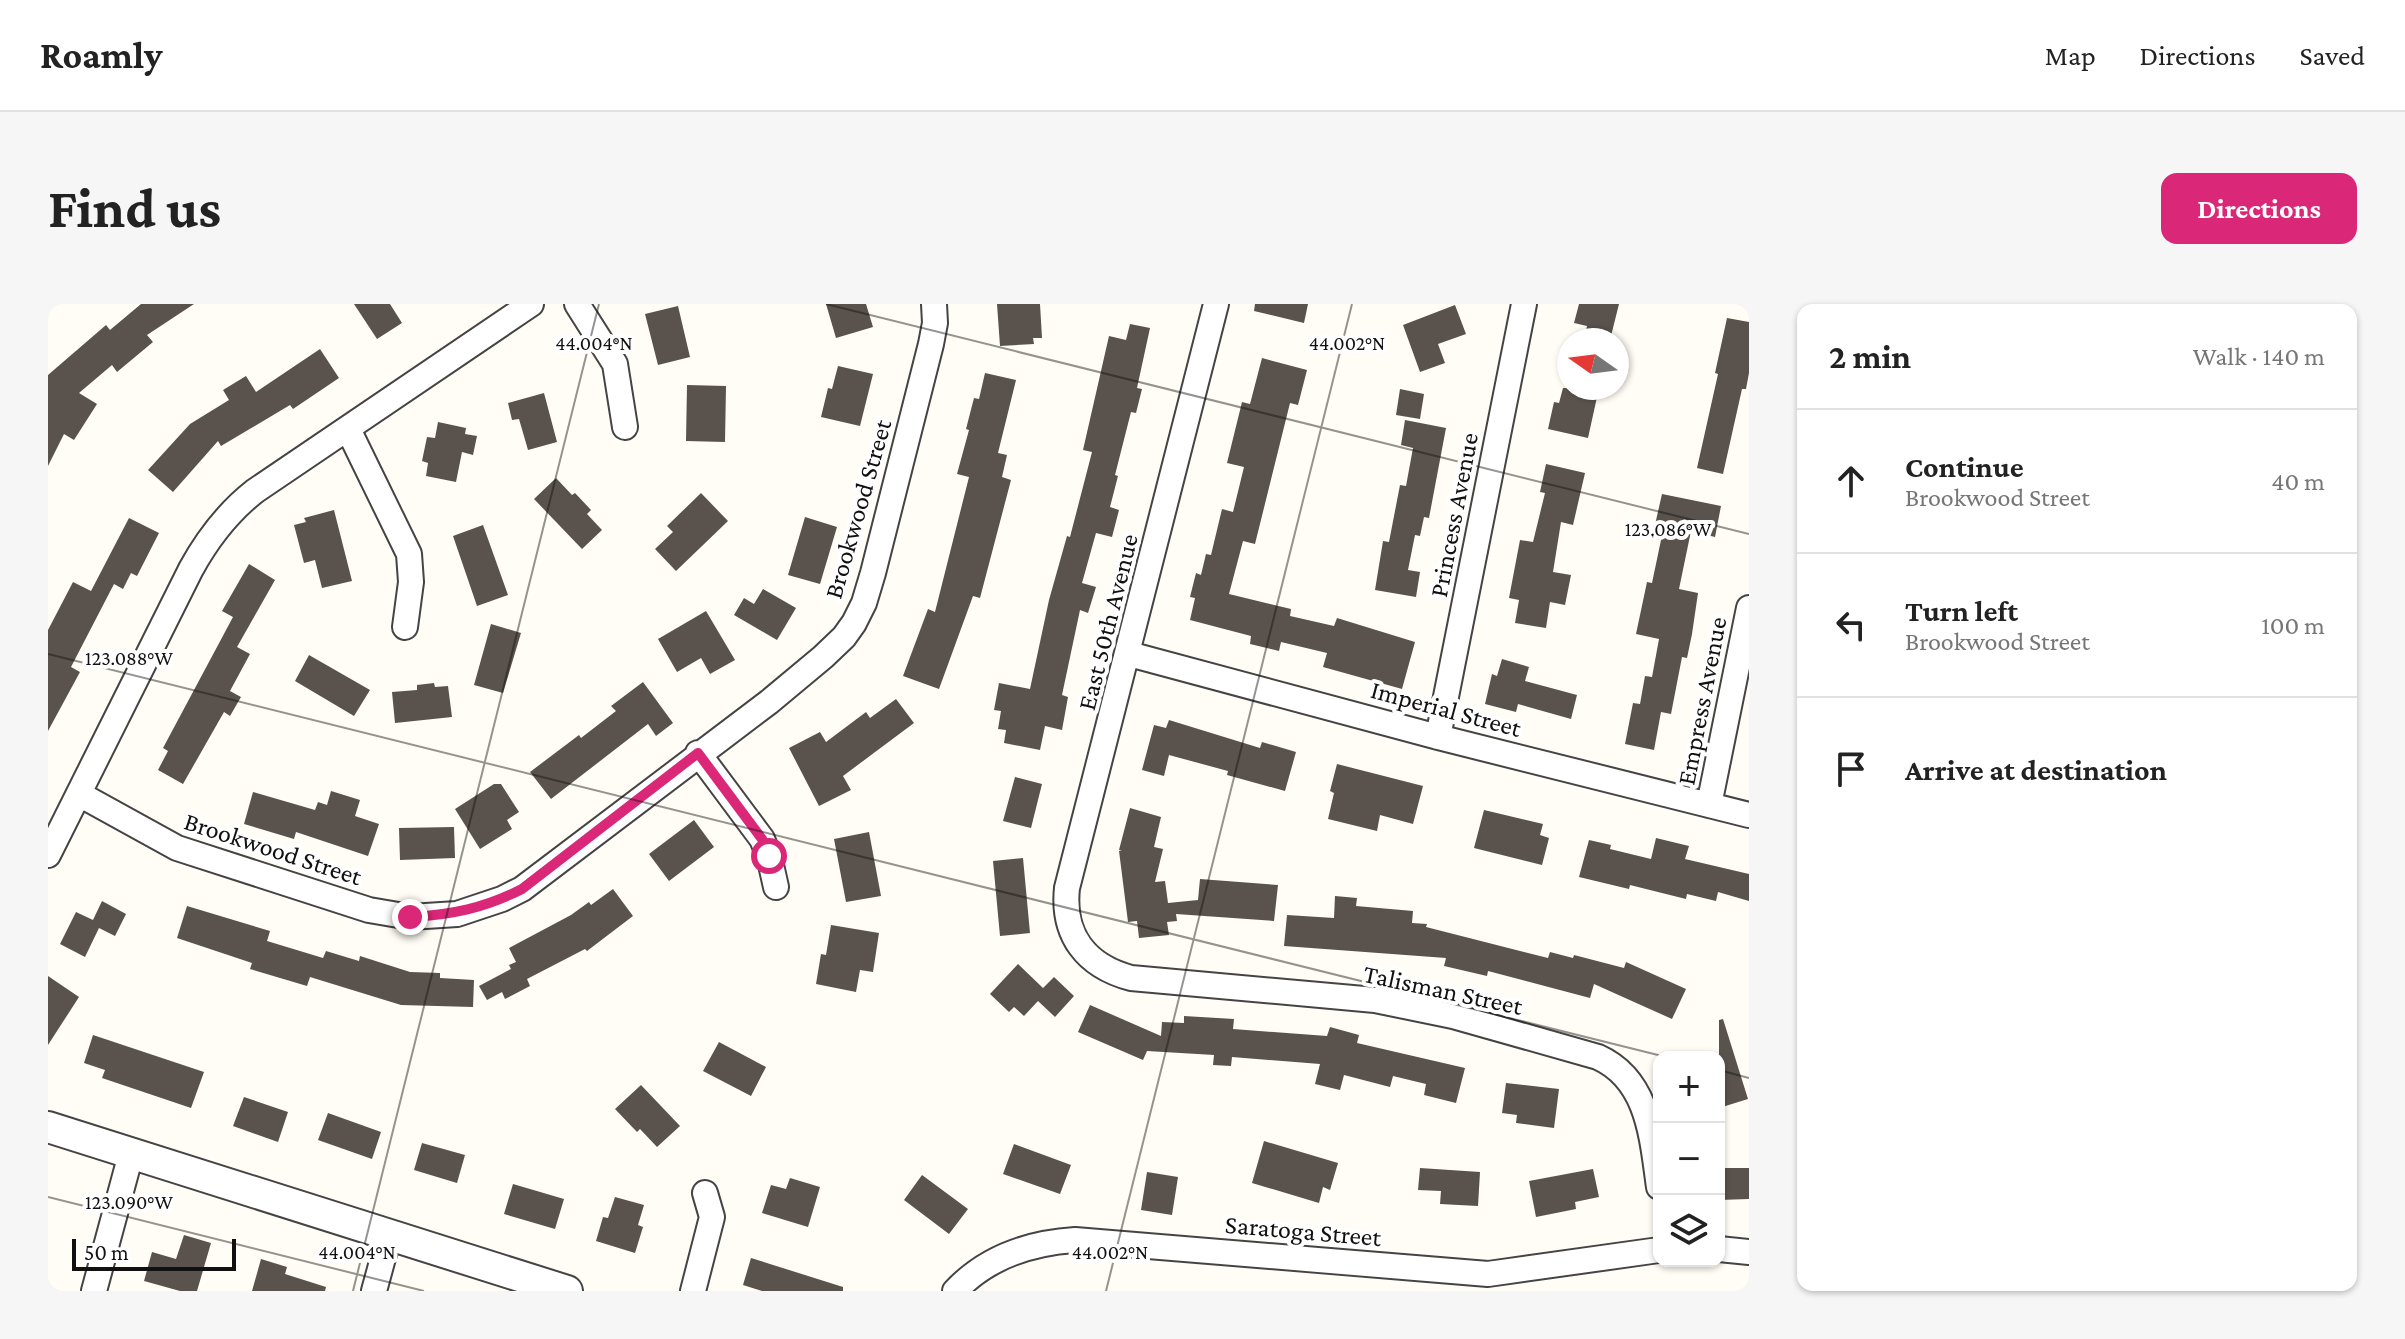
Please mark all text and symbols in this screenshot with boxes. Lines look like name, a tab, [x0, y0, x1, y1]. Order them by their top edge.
text: Roamly	[40, 34, 163, 76]
text: Map	[2045, 40, 2096, 71]
text: Directions	[2140, 40, 2255, 71]
text: Saved	[2299, 40, 2365, 71]
button: Directions	[2161, 173, 2357, 244]
text: Find us	[48, 177, 221, 239]
north arrow	[1557, 328, 1629, 400]
text: 44.004°N	[555, 332, 633, 354]
text: 44.002°N	[1309, 332, 1385, 354]
text: 2 min	[1829, 338, 1911, 375]
text: Walk · 140 m	[2193, 342, 2325, 371]
street label: Brookwood Street	[819, 416, 898, 602]
street label: Princess Avenue	[1424, 430, 1484, 600]
text: Continue	[1905, 450, 2024, 483]
icon: ahead	[1829, 459, 1873, 503]
text: 40 m	[2271, 467, 2325, 496]
text: Brookwood Street	[1905, 483, 2090, 512]
text: 123.086°W	[1625, 518, 1712, 540]
street label: East 50th Avenue	[1072, 531, 1144, 713]
text: Turn left	[1905, 594, 2018, 627]
icon: left	[1829, 603, 1873, 647]
text: 100 m	[2261, 611, 2325, 640]
street label: Empress Avenue	[1671, 614, 1733, 788]
text: Brookwood Street	[1905, 627, 2090, 656]
text: 123.088°W	[85, 647, 174, 669]
street label: Imperial Street	[1368, 675, 1525, 743]
icon: arrive	[1829, 747, 1873, 791]
text: Arrive at destination	[1905, 753, 2167, 786]
street label: Brookwood Street	[181, 807, 366, 891]
route start	[751, 838, 787, 874]
route end	[392, 899, 428, 935]
street label: Talisman Street	[1361, 959, 1526, 1021]
map controls	[1653, 1051, 1725, 1267]
button: +	[1653, 1051, 1725, 1123]
button: −	[1653, 1123, 1725, 1195]
text: 123.090°W	[85, 1191, 174, 1213]
button: layers	[1653, 1195, 1725, 1267]
street label: Saratoga Street	[1224, 1210, 1383, 1252]
scale bar	[72, 1235, 236, 1271]
text: 50 m	[84, 1240, 129, 1265]
text: 44.004°N	[318, 1241, 396, 1263]
text: 44.002°N	[1072, 1241, 1148, 1263]

